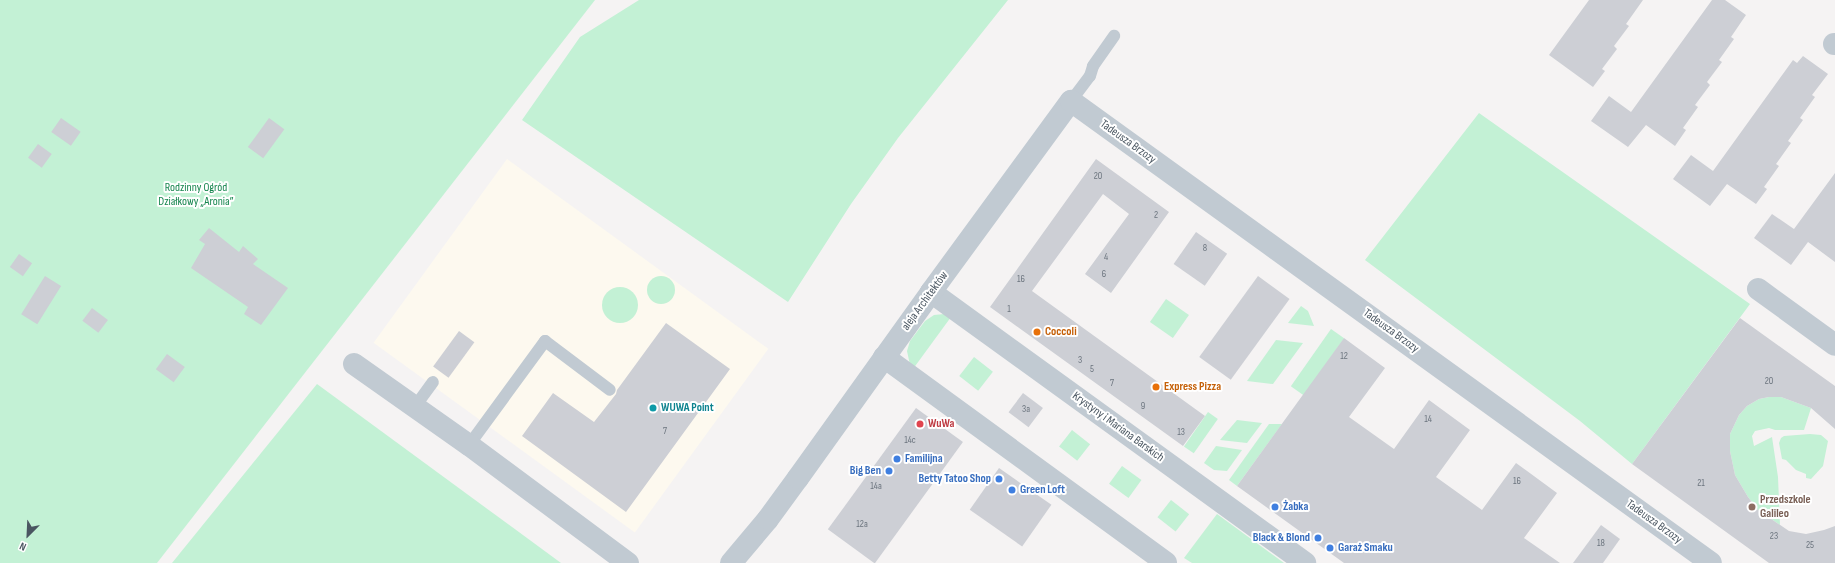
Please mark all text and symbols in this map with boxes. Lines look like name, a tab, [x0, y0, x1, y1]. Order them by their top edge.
street label: Tadeusza Brzozy	[1097, 117, 1159, 167]
house number: 20	[1094, 171, 1102, 183]
park label: Rodzinny Ogród Działkowy „Aronia”	[158, 181, 234, 209]
house number: 2	[1154, 210, 1158, 222]
house number: 8	[1203, 243, 1207, 255]
house number: 4	[1104, 252, 1108, 264]
street label: aleja Architektów	[899, 269, 951, 333]
house number: 6	[1102, 269, 1106, 281]
house number: 16	[1017, 274, 1025, 286]
house number: 1	[1007, 304, 1011, 316]
street label: Tadeusza Brzozy	[1360, 306, 1422, 356]
place label: Coccoli	[1045, 325, 1077, 339]
marker: Coccoli	[1032, 327, 1042, 337]
house number: 12	[1340, 351, 1348, 363]
house number: 3	[1078, 355, 1082, 367]
house number: 5	[1090, 364, 1094, 376]
house number: 20	[1765, 376, 1773, 388]
house number: 7	[1110, 378, 1114, 390]
place label: Express Pizza	[1164, 380, 1221, 394]
marker: Express Pizza	[1151, 382, 1161, 392]
street label: Krystyny i Mariana Barskich	[1069, 389, 1167, 465]
place label: WUWA Point	[661, 401, 714, 415]
house number: 9	[1141, 401, 1145, 413]
marker: WUWA Point	[648, 403, 658, 413]
house number: 3a	[1022, 404, 1030, 416]
house number: 14	[1424, 414, 1432, 426]
place label: WuWa	[928, 417, 954, 431]
marker: WuWa	[915, 419, 925, 429]
house number: 7	[663, 426, 667, 438]
house number: 13	[1177, 427, 1185, 439]
house number: 14c	[904, 435, 916, 447]
place label: Familijna	[905, 452, 943, 466]
marker: Familijna	[892, 454, 902, 464]
place label: Big Ben	[850, 464, 881, 478]
marker: Big Ben	[884, 466, 894, 476]
place label: Betty Tatoo Shop	[918, 472, 991, 486]
marker: Betty Tatoo Shop	[994, 474, 1004, 484]
house number: 16	[1513, 476, 1521, 488]
house number: 21	[1697, 478, 1705, 490]
house number: 14a	[870, 481, 882, 493]
place label: Green Loft	[1020, 483, 1065, 497]
marker: Green Loft	[1007, 485, 1017, 495]
place label: Przedszkole Galileo	[1760, 493, 1811, 521]
street label: Tadeusza Brzozy	[1623, 497, 1685, 547]
place label: Żabka	[1283, 500, 1308, 514]
marker: Żabka	[1270, 502, 1280, 512]
marker: Przedszkole Galileo	[1747, 502, 1757, 512]
north arrow	[8, 515, 48, 555]
house number: 12a	[856, 519, 868, 531]
place label: Black & Blond	[1253, 531, 1310, 545]
house number: 23	[1770, 531, 1778, 543]
marker: Black & Blond	[1313, 533, 1323, 543]
house number: 18	[1597, 538, 1605, 550]
text: N	[18, 539, 28, 554]
house number: 25	[1806, 540, 1814, 552]
place label: Garaż Smaku	[1338, 541, 1393, 555]
marker: Garaż Smaku	[1325, 543, 1335, 553]

